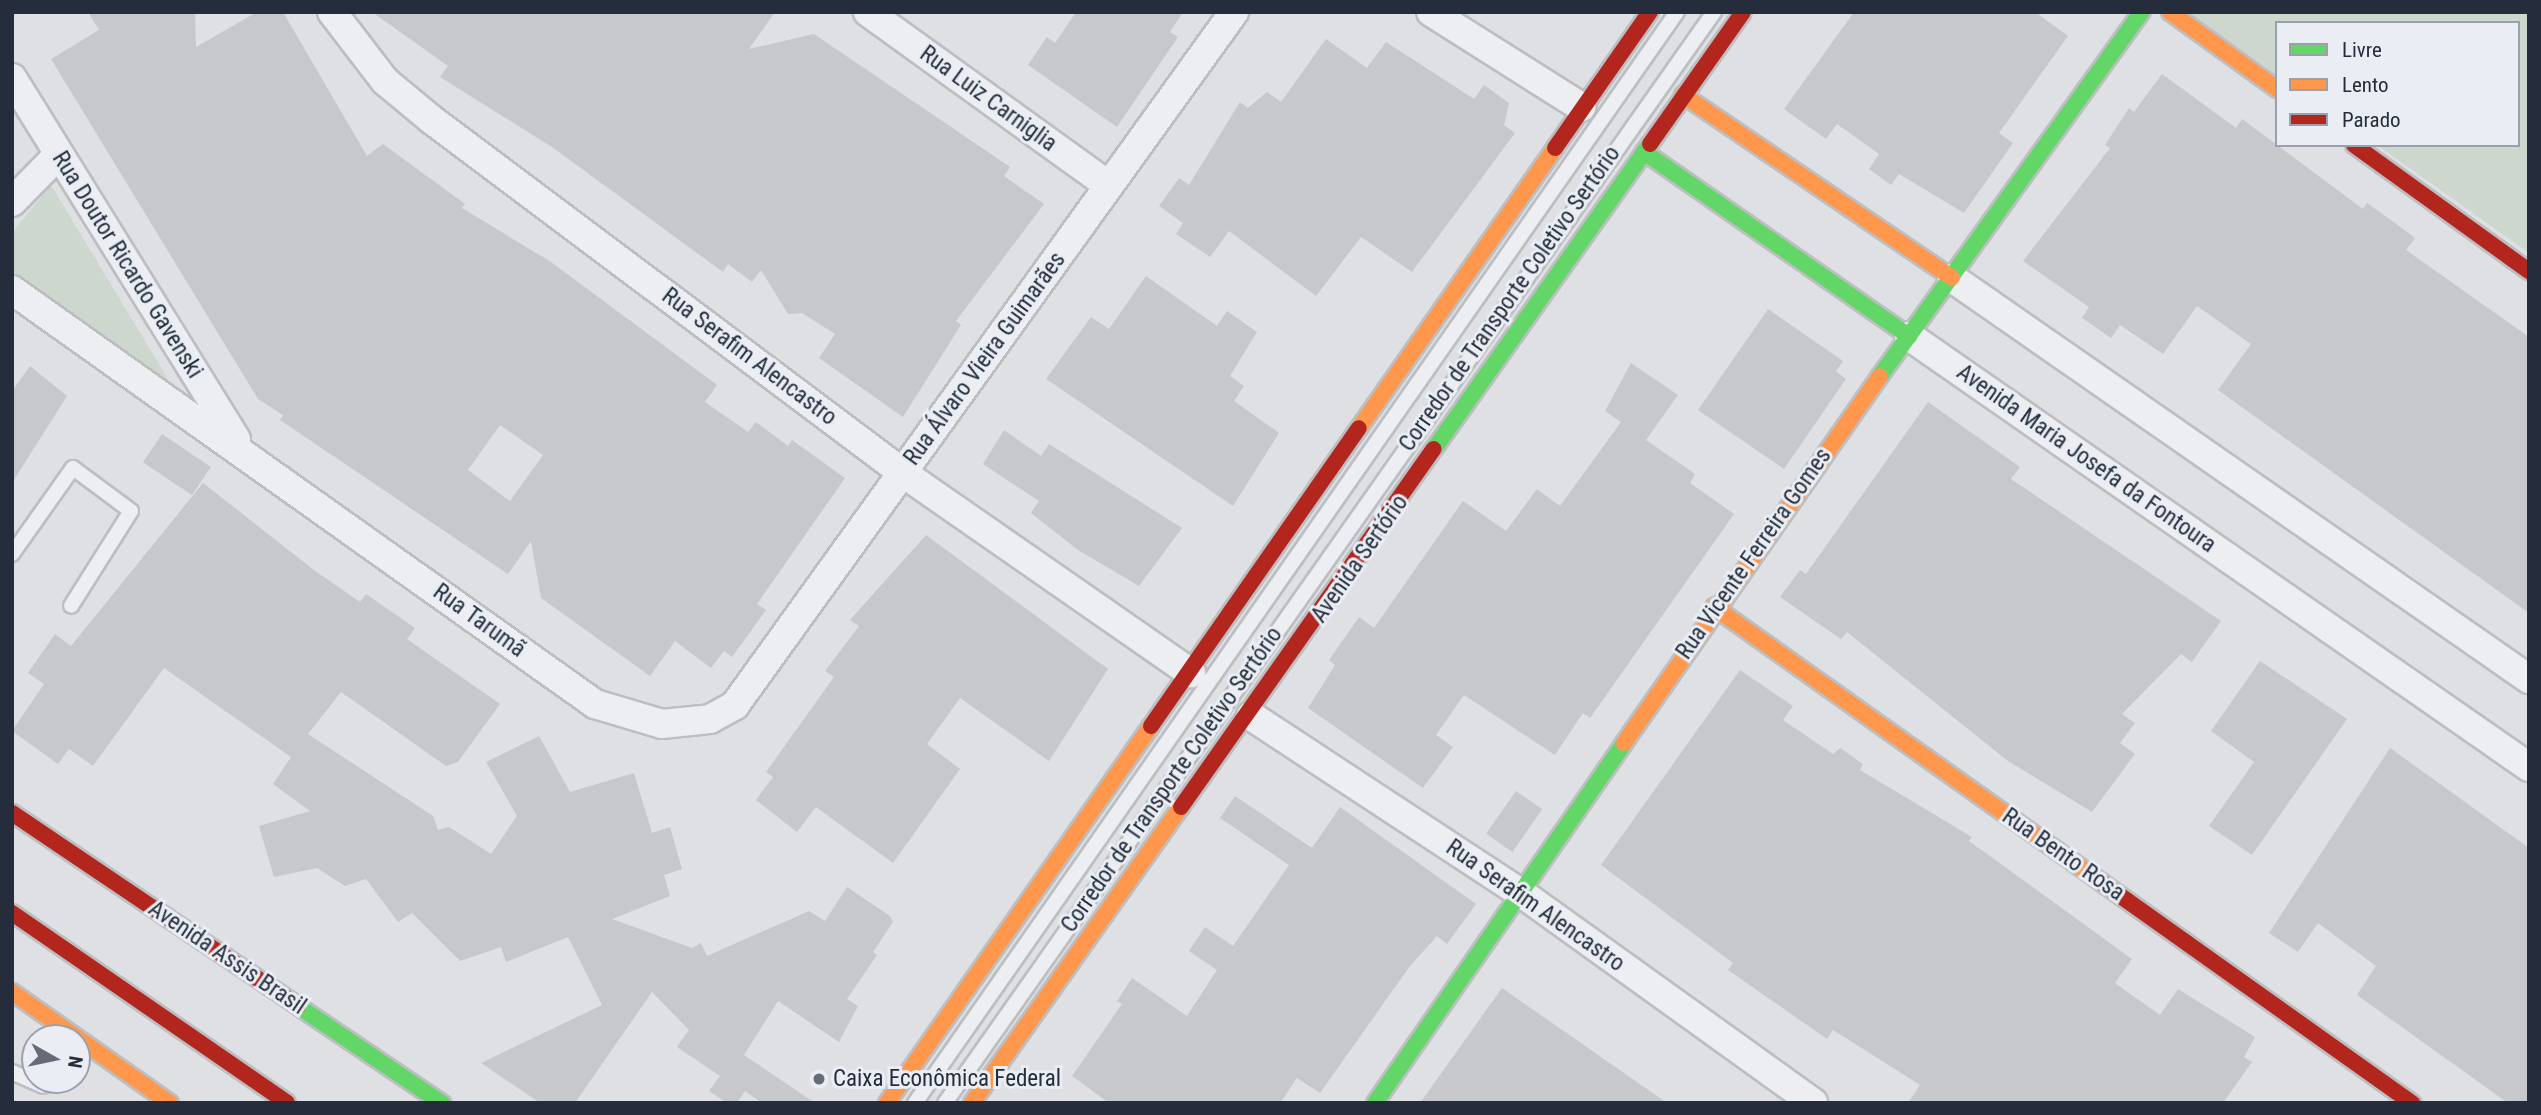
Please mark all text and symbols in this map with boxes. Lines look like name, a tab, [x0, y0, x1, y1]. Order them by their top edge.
legend	[2275, 21, 2520, 147]
text: Livre	[2342, 38, 2382, 62]
street label: Rua Luiz Carniglia	[914, 40, 1062, 158]
text: Lento	[2342, 73, 2389, 97]
text: Parado	[2342, 108, 2401, 132]
street label: Corredor de Transporte Coletivo Sertório	[1393, 141, 1627, 457]
street label: Rua Doutor Ricardo Gavenski	[46, 147, 208, 383]
street label: Rua Álvaro Vieira Guimarães	[898, 247, 1072, 471]
street label: Rua Serafim Alencastro	[656, 282, 842, 432]
street label: Avenida Maria Josefa da Fontoura	[1951, 359, 2221, 559]
street label: Rua Vicente Ferreira Gomes	[1671, 443, 1837, 665]
street label: Avenida Sertório	[1306, 490, 1414, 628]
street label: Rua Tarumã	[427, 578, 531, 664]
street label: Corredor de Transporte Coletivo Sertório	[1055, 622, 1289, 938]
street label: Rua Bento Rosa	[1997, 803, 2129, 907]
street label: Rua Serafim Alencastro	[1440, 834, 1630, 978]
street label: Avenida Assis Brasil	[143, 895, 311, 1021]
north arrow	[21, 1024, 91, 1094]
text: N	[63, 1054, 88, 1070]
place label: Caixa Econômica Federal	[833, 1065, 1061, 1093]
marker: Caixa Econômica Federal	[811, 1071, 827, 1087]

